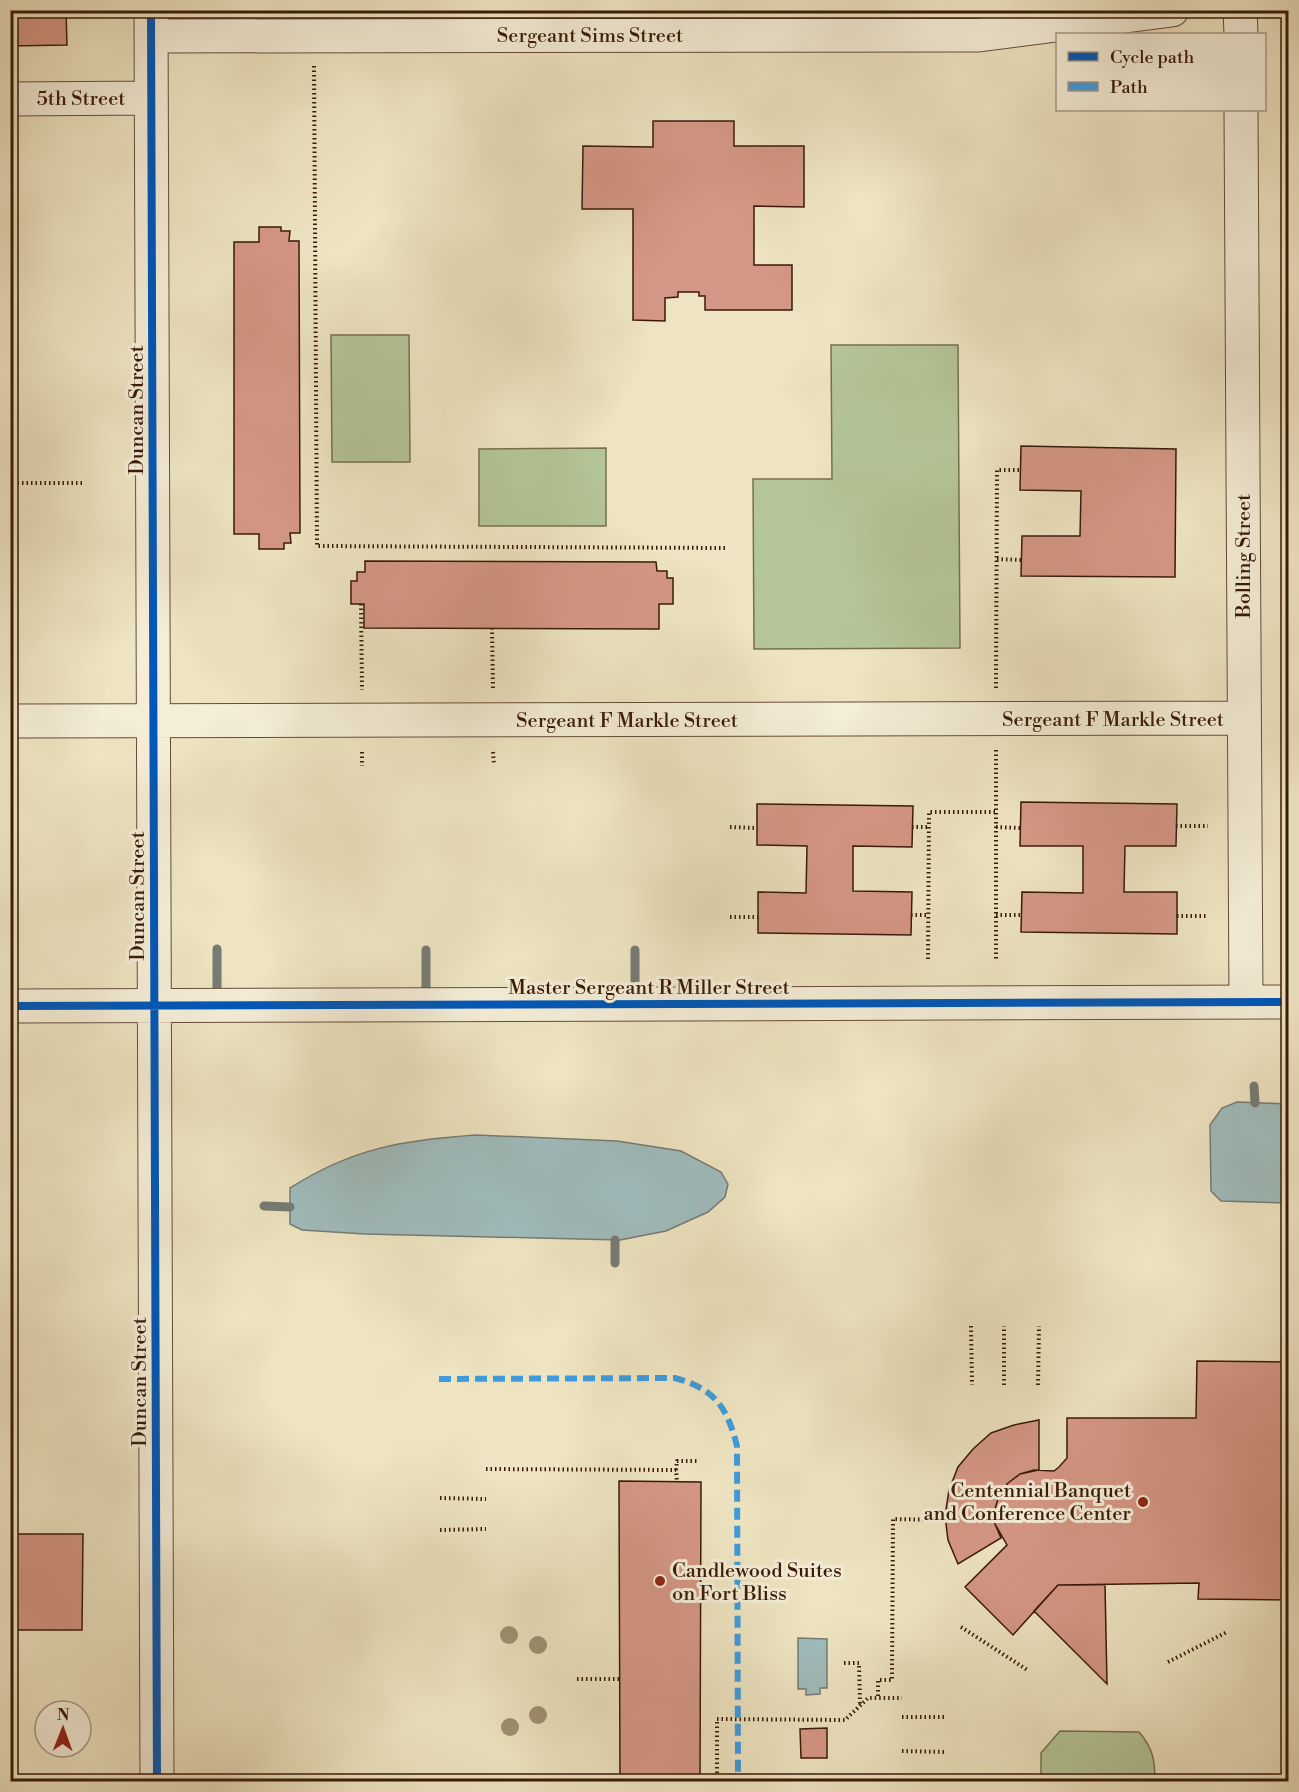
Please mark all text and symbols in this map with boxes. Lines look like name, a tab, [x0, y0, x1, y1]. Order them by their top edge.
street label: Sergeant Sims Street	[497, 24, 683, 49]
legend	[1056, 33, 1266, 111]
text: Cycle path	[1110, 46, 1194, 69]
text: Path	[1110, 76, 1148, 99]
street label: 5th Street	[37, 87, 125, 112]
street label: Duncan Street	[125, 345, 150, 475]
street label: Bolling Street	[1232, 494, 1257, 619]
street label: Sergeant F Markle Street	[1002, 708, 1224, 733]
street label: Sergeant F Markle Street	[516, 709, 738, 734]
street label: Duncan Street	[126, 831, 151, 961]
street label: Master Sergeant R Miller Street	[508, 976, 790, 1001]
street label: Duncan Street	[128, 1317, 153, 1447]
place label: Centennial Banquet and Conference Center	[923, 1479, 1131, 1527]
marker: Centennial Banquet and Conference Center	[1136, 1495, 1150, 1509]
place label: Candlewood Suites on Fort Bliss	[672, 1559, 842, 1607]
marker: Candlewood Suites on Fort Bliss	[653, 1574, 667, 1588]
north arrow	[33, 1699, 93, 1759]
text: N	[57, 1705, 70, 1725]

